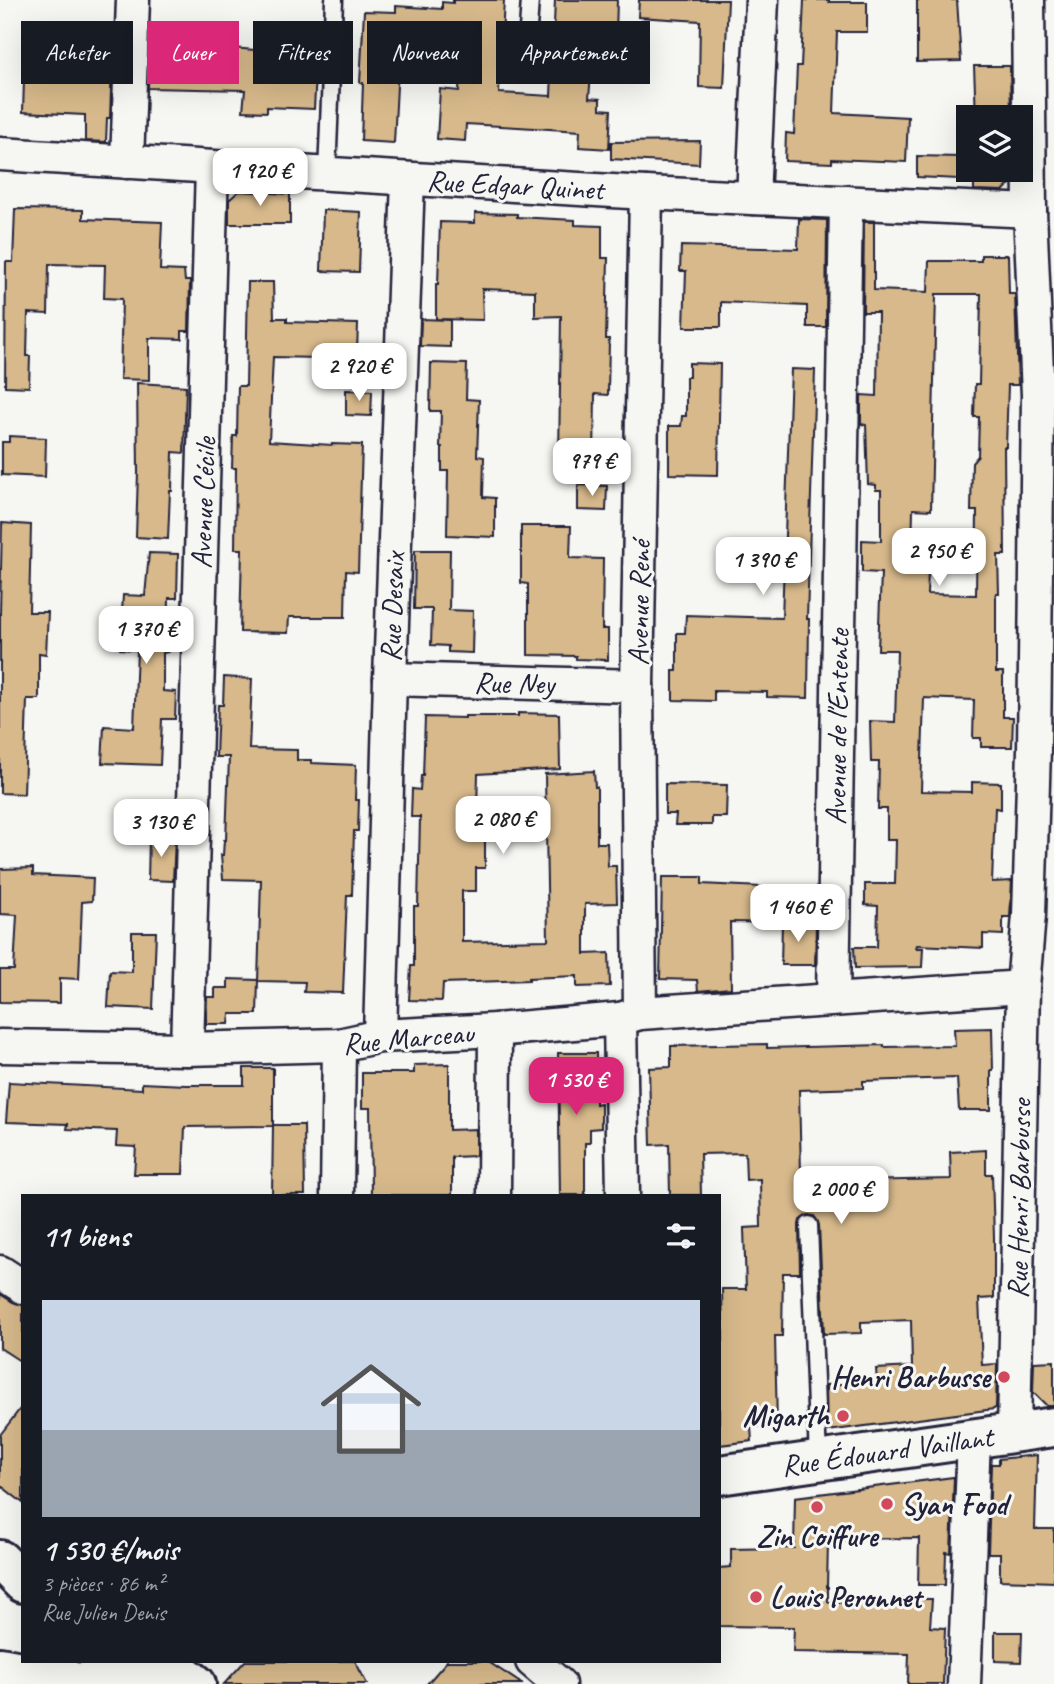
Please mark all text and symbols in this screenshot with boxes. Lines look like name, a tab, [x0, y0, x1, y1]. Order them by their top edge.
chip: Acheter	[21, 21, 133, 84]
chip: Louer	[147, 21, 239, 84]
chip: Filtres	[253, 21, 353, 84]
chip: Nouveau	[367, 21, 482, 84]
chip: Appartement	[496, 21, 650, 84]
map controls	[956, 105, 1033, 182]
button: layers	[956, 105, 1033, 182]
pin: 1 920 €	[195, 148, 325, 208]
text: 1 920 €	[229, 156, 291, 185]
street label: Rue Edgar Quinet	[426, 161, 607, 209]
pin: 2 920 €	[294, 344, 424, 403]
text: 2 920 €	[328, 351, 390, 380]
street label: Avenue Cécile	[182, 435, 224, 569]
pin: 979 €	[543, 438, 641, 498]
text: 979 €	[569, 446, 615, 475]
pin: 2 950 €	[874, 528, 1004, 588]
street label: Avenue René	[619, 536, 659, 666]
text: 2 950 €	[908, 536, 970, 565]
pin: 1 390 €	[698, 538, 828, 597]
text: 1 390 €	[732, 545, 794, 574]
street label: Rue Desaix	[371, 549, 413, 662]
pin: 1 370 €	[81, 606, 211, 666]
text: 1 370 €	[115, 614, 177, 643]
street label: Avenue de l'Entente	[816, 627, 858, 825]
street label: Rue Ney	[474, 663, 557, 703]
pin: 2 080 €	[438, 796, 568, 856]
pin: 3 130 €	[96, 800, 226, 859]
text: 2 080 €	[472, 804, 534, 833]
text: 3 130 €	[130, 807, 192, 836]
pin: 1 460 €	[733, 884, 863, 944]
text: 1 460 €	[766, 892, 830, 921]
street label: Rue Marceau	[341, 1013, 477, 1063]
pin: 1 530 €	[511, 1058, 641, 1117]
text: 1 530 €	[545, 1065, 607, 1094]
street label: Rue Henri Barbusse	[998, 1097, 1040, 1299]
pin: 2 000 €	[776, 1166, 906, 1226]
text: 2 000 €	[810, 1174, 872, 1203]
text: 11 biens	[42, 1217, 130, 1255]
icon: filters	[662, 1217, 700, 1255]
icon: home	[308, 1346, 434, 1472]
place label: Henri Barbusse	[831, 1358, 992, 1396]
marker: Henri Barbusse	[996, 1369, 1012, 1385]
place label: Migarth	[743, 1397, 831, 1435]
marker: Migarth	[835, 1408, 851, 1424]
street label: Rue Édouard Vaillant	[779, 1417, 998, 1485]
place label: Syan Food	[901, 1485, 1012, 1523]
marker: Syan Food	[879, 1496, 895, 1512]
marker: Zin Coiffure	[809, 1499, 825, 1515]
place label: Zin Coiffure	[757, 1517, 879, 1555]
text: 1 530 €/mois	[42, 1531, 178, 1569]
text: 3 pièces · 86 m²	[42, 1569, 164, 1598]
place label: Louis Peronnet	[770, 1578, 924, 1616]
marker: Louis Peronnet	[748, 1589, 764, 1605]
text: Rue Julien Denis	[42, 1598, 166, 1627]

